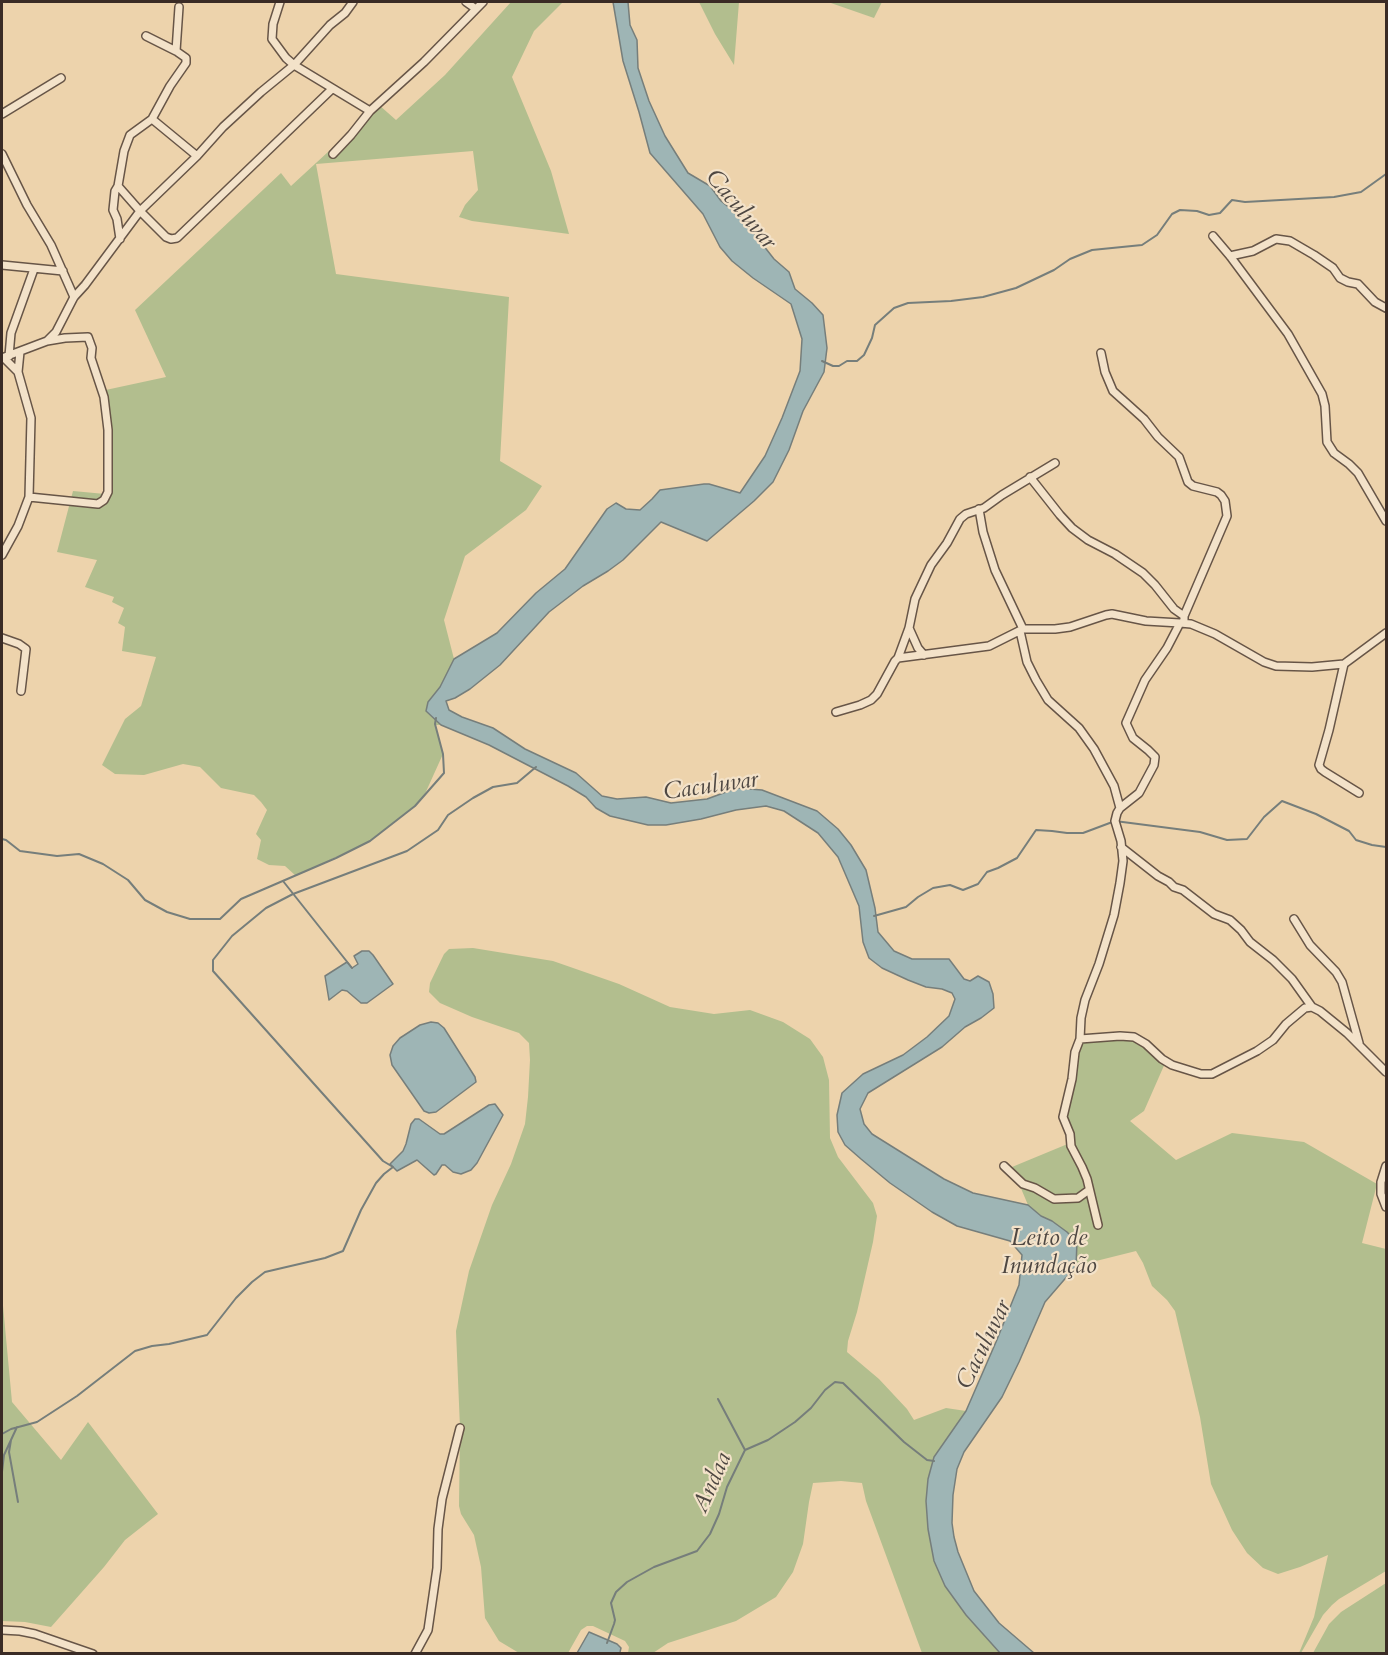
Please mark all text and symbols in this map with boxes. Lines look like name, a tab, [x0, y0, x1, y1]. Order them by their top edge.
water label: Caculuvar	[698, 164, 782, 256]
water label: Caculuvar	[662, 766, 760, 808]
water label: Leito de Inundação	[1001, 1225, 1097, 1281]
water label: Caculuvar	[951, 1296, 1019, 1394]
water label: Andaa	[687, 1448, 739, 1518]

